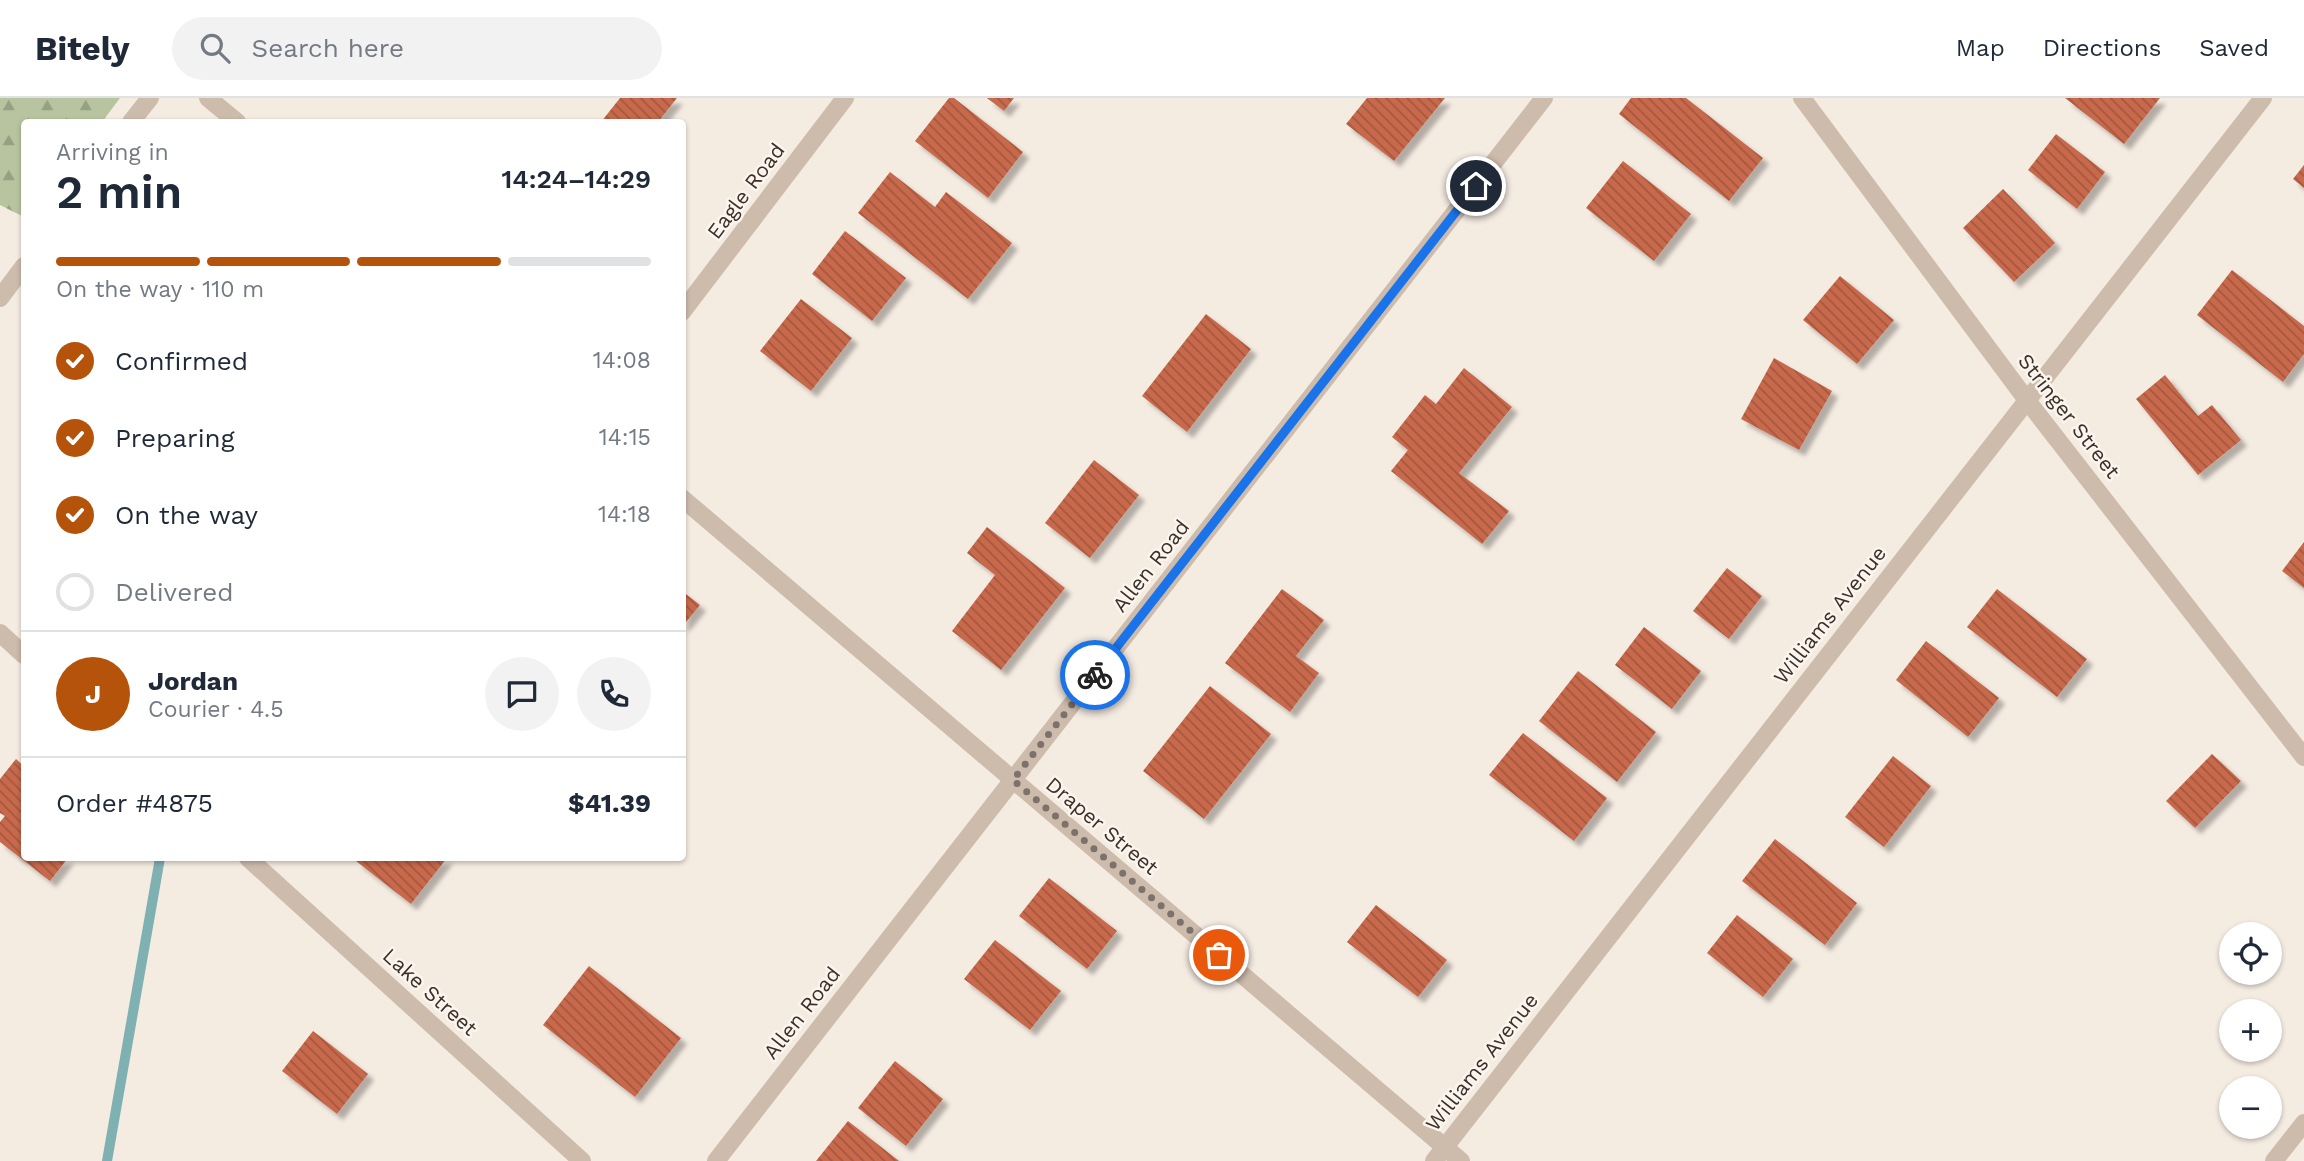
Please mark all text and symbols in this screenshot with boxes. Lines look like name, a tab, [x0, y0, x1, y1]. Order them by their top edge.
search box	[172, 17, 662, 80]
text: Bitely	[35, 29, 130, 68]
icon: search	[196, 29, 234, 67]
text: Search here	[252, 33, 404, 63]
text: Map	[1956, 34, 2005, 62]
text: Directions	[2043, 34, 2161, 62]
text: Saved	[2199, 34, 2269, 62]
street label: Eagle Road	[701, 138, 790, 244]
text: Arriving in	[56, 139, 169, 166]
pin	[1446, 156, 1506, 216]
text: 14:24–14:29	[501, 164, 651, 194]
text: 2 min	[56, 165, 182, 219]
icon: home	[1457, 167, 1495, 205]
text: On the way · 110 m	[56, 276, 264, 303]
icon: check	[56, 342, 94, 380]
text: Confirmed	[115, 346, 248, 376]
text: 14:08	[593, 347, 651, 374]
street label: Stringer Street	[2013, 348, 2126, 483]
icon: check	[56, 419, 94, 457]
text: Preparing	[115, 423, 235, 453]
text: 14:15	[599, 424, 651, 451]
icon: check	[56, 496, 94, 534]
text: On the way	[115, 500, 258, 530]
text: 14:18	[598, 501, 651, 528]
street label: Allen Road	[1107, 515, 1194, 617]
street label: Williams Avenue	[1768, 541, 1891, 688]
text: Delivered	[115, 577, 234, 607]
courier	[1060, 640, 1130, 710]
icon: bike	[1076, 656, 1114, 694]
button: chat	[485, 657, 559, 731]
button: phone	[577, 657, 651, 731]
text: Jordan	[148, 666, 238, 696]
text: J	[85, 679, 101, 709]
text: Courier · 4.5	[148, 696, 284, 723]
street label: Draper Street	[1041, 771, 1164, 880]
text: Order #4875	[56, 788, 213, 818]
text: $41.39	[568, 788, 651, 818]
map controls	[2219, 922, 2282, 1139]
button: locate	[2219, 922, 2282, 985]
pin	[1189, 925, 1249, 985]
icon: bag	[1200, 936, 1238, 974]
street label: Lake Street	[378, 943, 483, 1041]
street label: Allen Road	[758, 962, 845, 1064]
street label: Williams Avenue	[1420, 988, 1543, 1135]
button: +	[2219, 999, 2282, 1062]
button: −	[2219, 1076, 2282, 1139]

